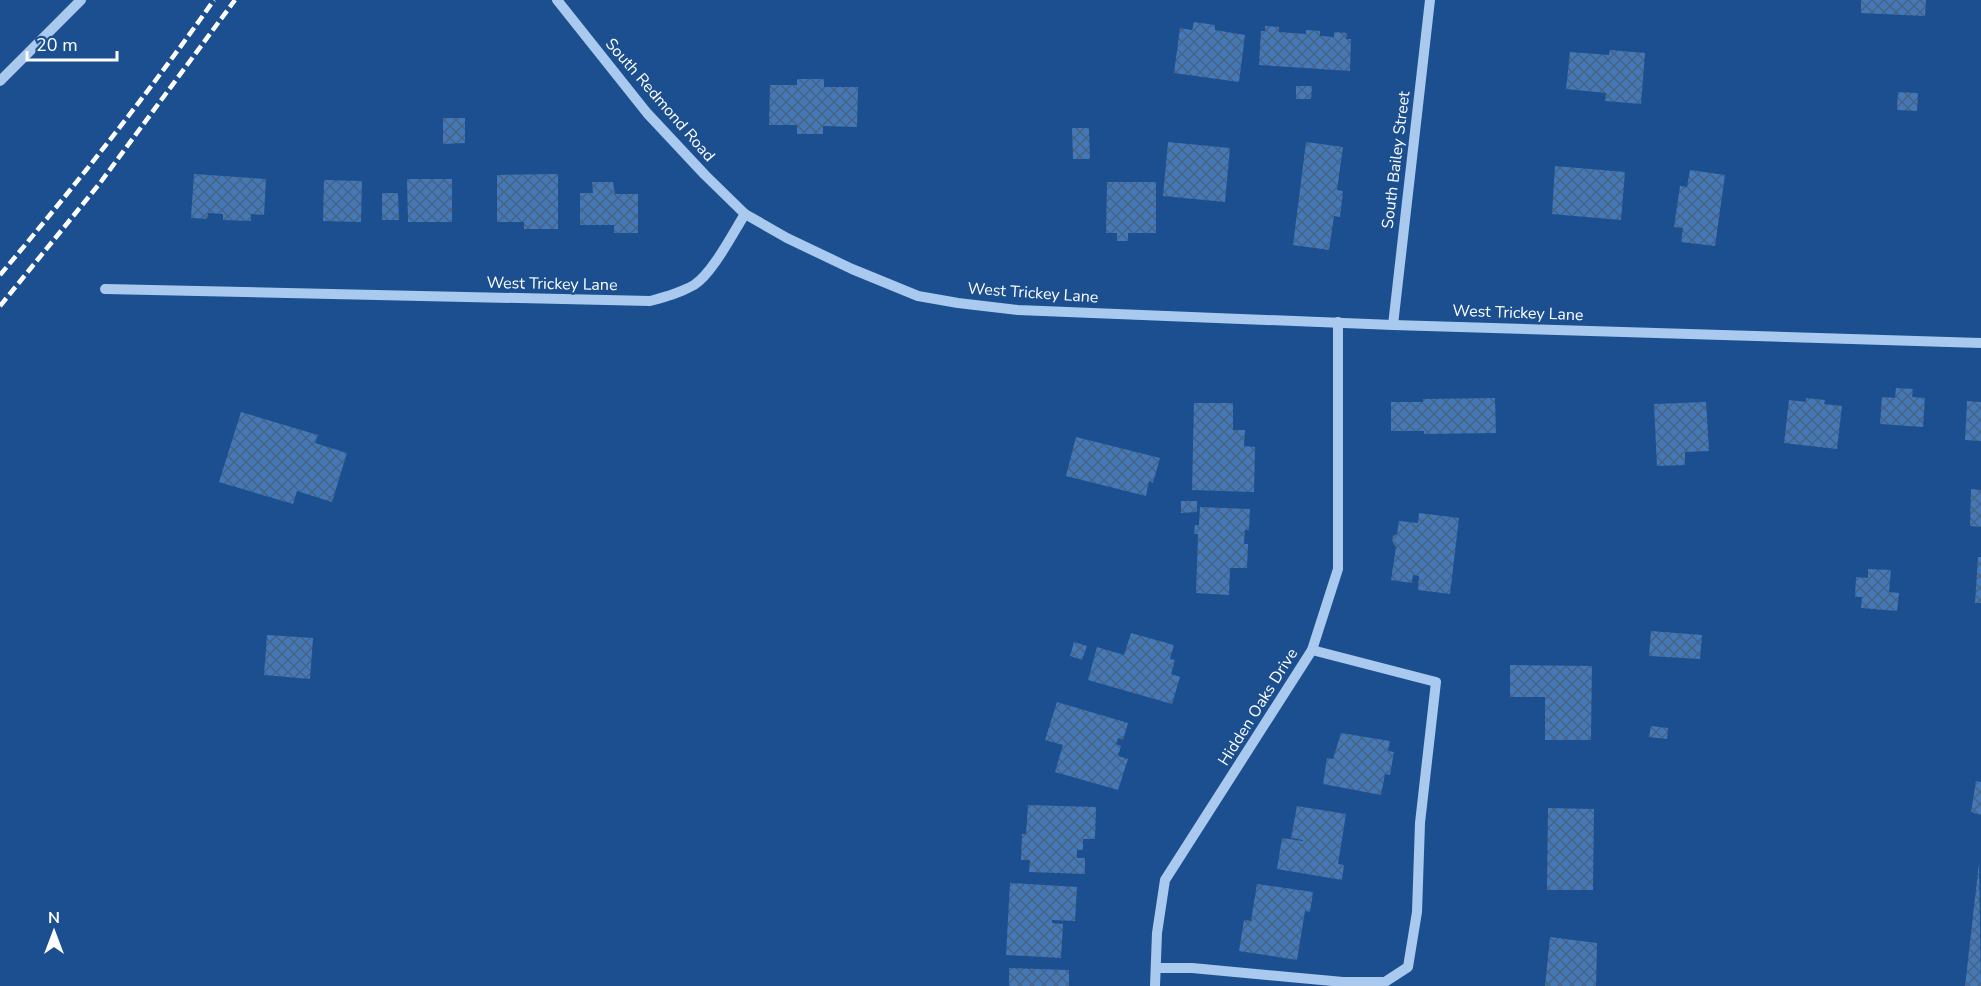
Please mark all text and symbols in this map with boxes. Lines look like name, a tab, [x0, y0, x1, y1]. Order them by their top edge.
scale bar	[27, 24, 117, 62]
text: 20 m	[36, 33, 78, 57]
street label: South Redmond Road	[600, 33, 720, 167]
street label: South Bailey Street	[1377, 89, 1415, 230]
street label: West Trickey Lane	[486, 272, 618, 296]
street label: West Trickey Lane	[967, 277, 1099, 309]
street label: West Trickey Lane	[1452, 300, 1584, 326]
street label: Hidden Oaks Drive	[1213, 644, 1303, 770]
north arrow	[24, 902, 84, 962]
text: N	[48, 907, 60, 929]

